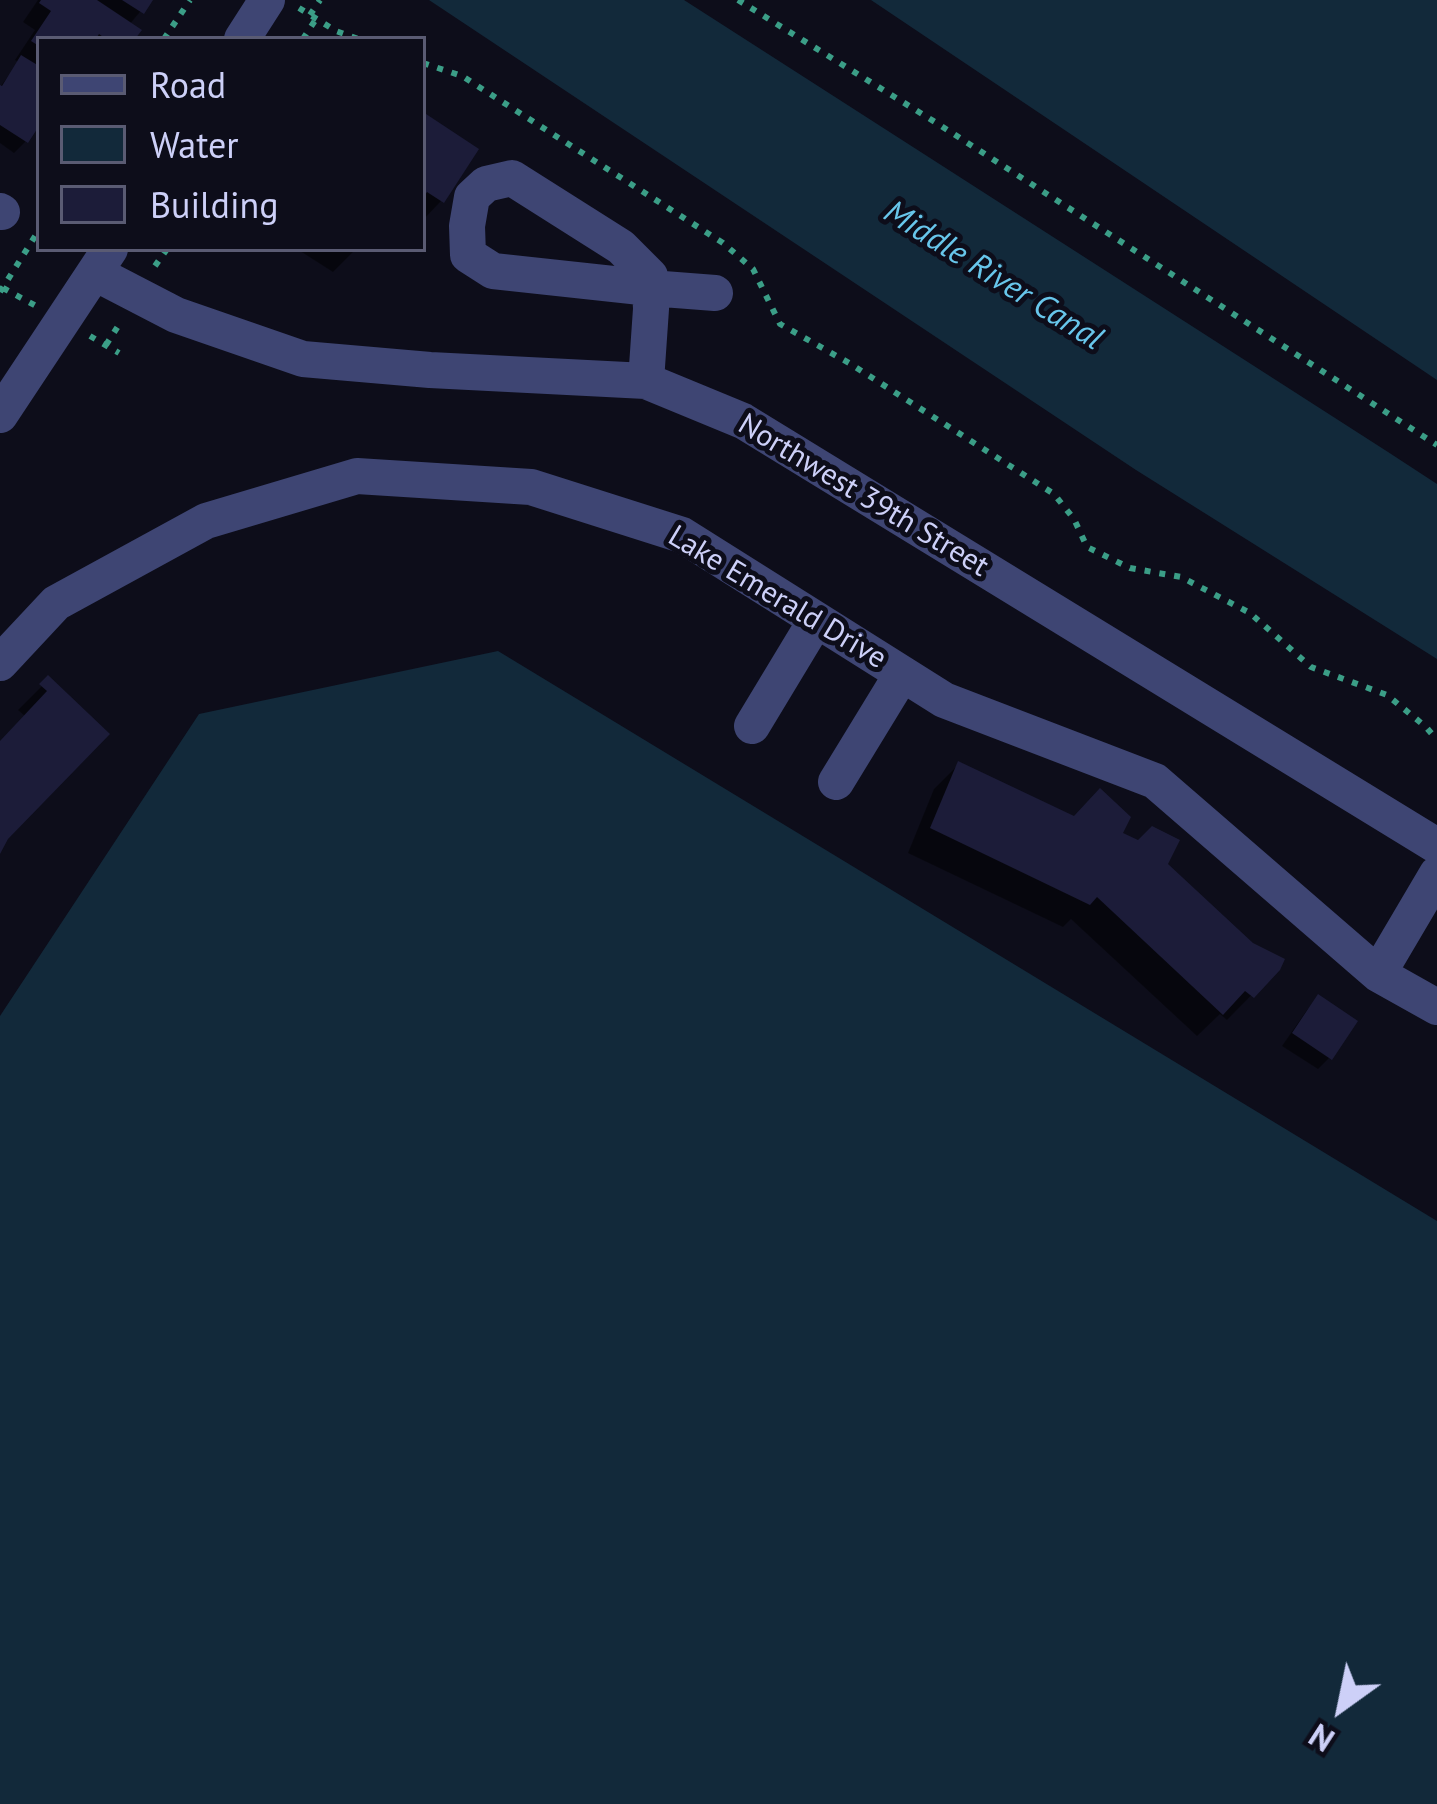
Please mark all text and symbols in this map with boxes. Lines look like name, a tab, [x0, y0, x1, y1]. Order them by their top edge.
legend	[36, 36, 426, 252]
text: Road	[150, 61, 226, 108]
text: Water	[150, 121, 239, 168]
text: Building	[150, 181, 279, 228]
water label: Middle River Canal	[876, 193, 1110, 359]
street label: Northwest 39th Street	[731, 407, 995, 585]
street label: Lake Emerald Drive	[661, 519, 893, 677]
north arrow	[1281, 1648, 1401, 1768]
text: N	[1300, 1715, 1342, 1763]

